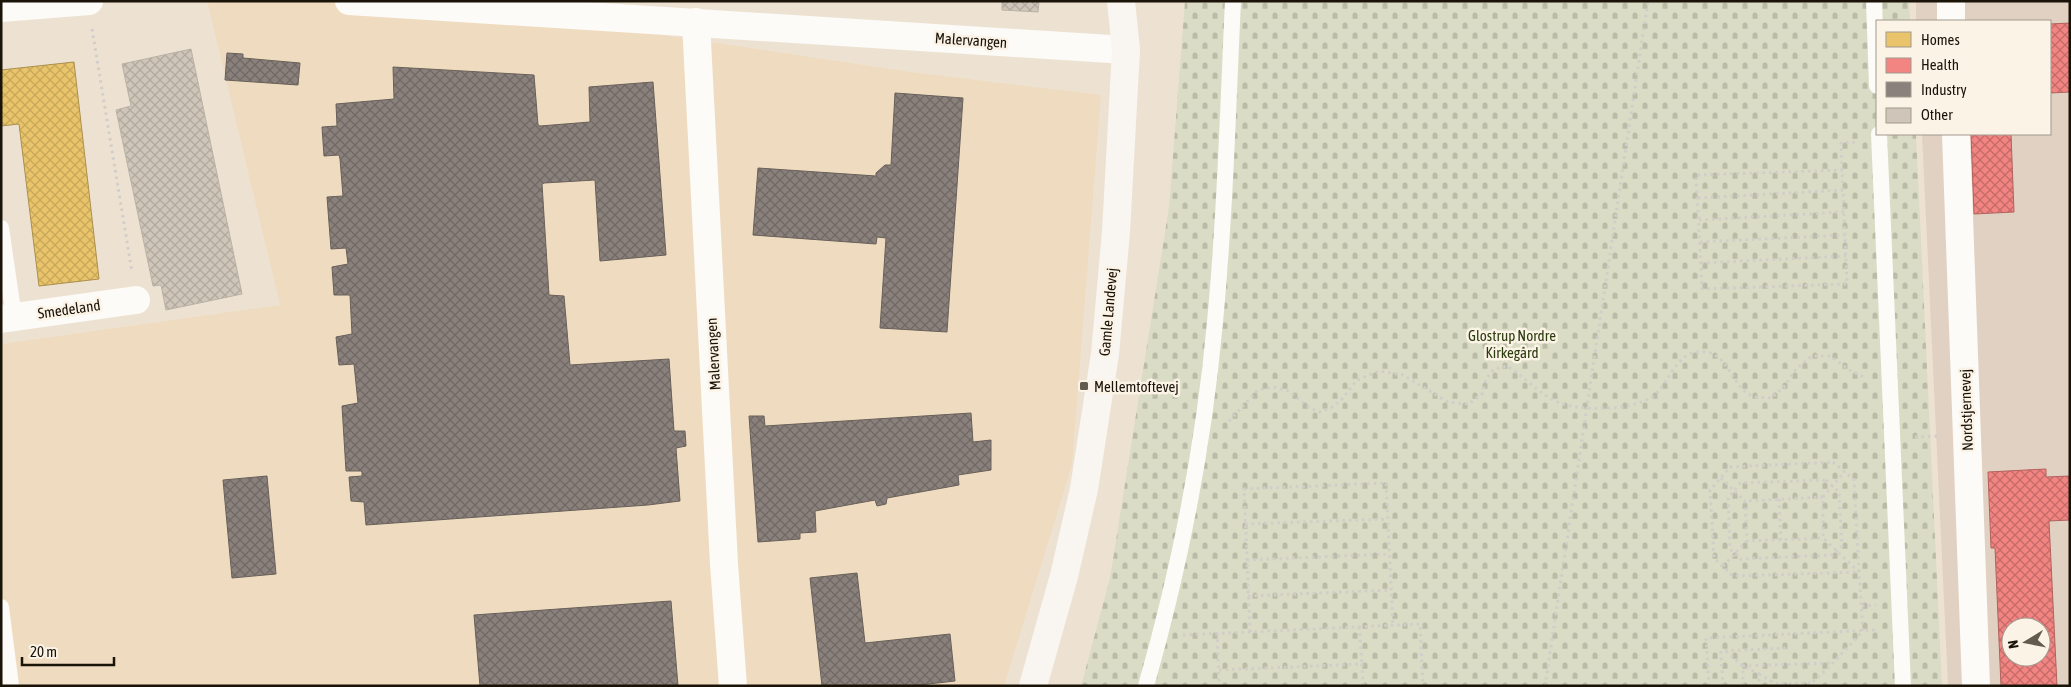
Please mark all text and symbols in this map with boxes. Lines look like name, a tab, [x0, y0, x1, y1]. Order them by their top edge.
legend	[1876, 20, 2051, 135]
street label: Malervangen	[934, 29, 1008, 51]
text: Homes	[1921, 31, 1960, 48]
text: Health	[1921, 56, 1959, 73]
text: Industry	[1921, 81, 1967, 98]
text: Other	[1921, 106, 1953, 123]
street label: Gamle Landevej	[1096, 267, 1120, 357]
street label: Smedeland	[37, 296, 101, 322]
street label: Malervangen	[703, 317, 723, 391]
park label: Glostrup Nordre Kirkegård	[1468, 327, 1556, 361]
street label: Nordstjernevej	[1956, 369, 1976, 451]
place label: Mellemtoftevej	[1094, 378, 1179, 395]
marker: Mellemtoftevej	[1078, 380, 1090, 392]
north arrow	[2001, 617, 2051, 667]
scale bar	[22, 634, 115, 666]
text: N	[2005, 639, 2022, 650]
text: 20 m	[30, 643, 57, 660]

